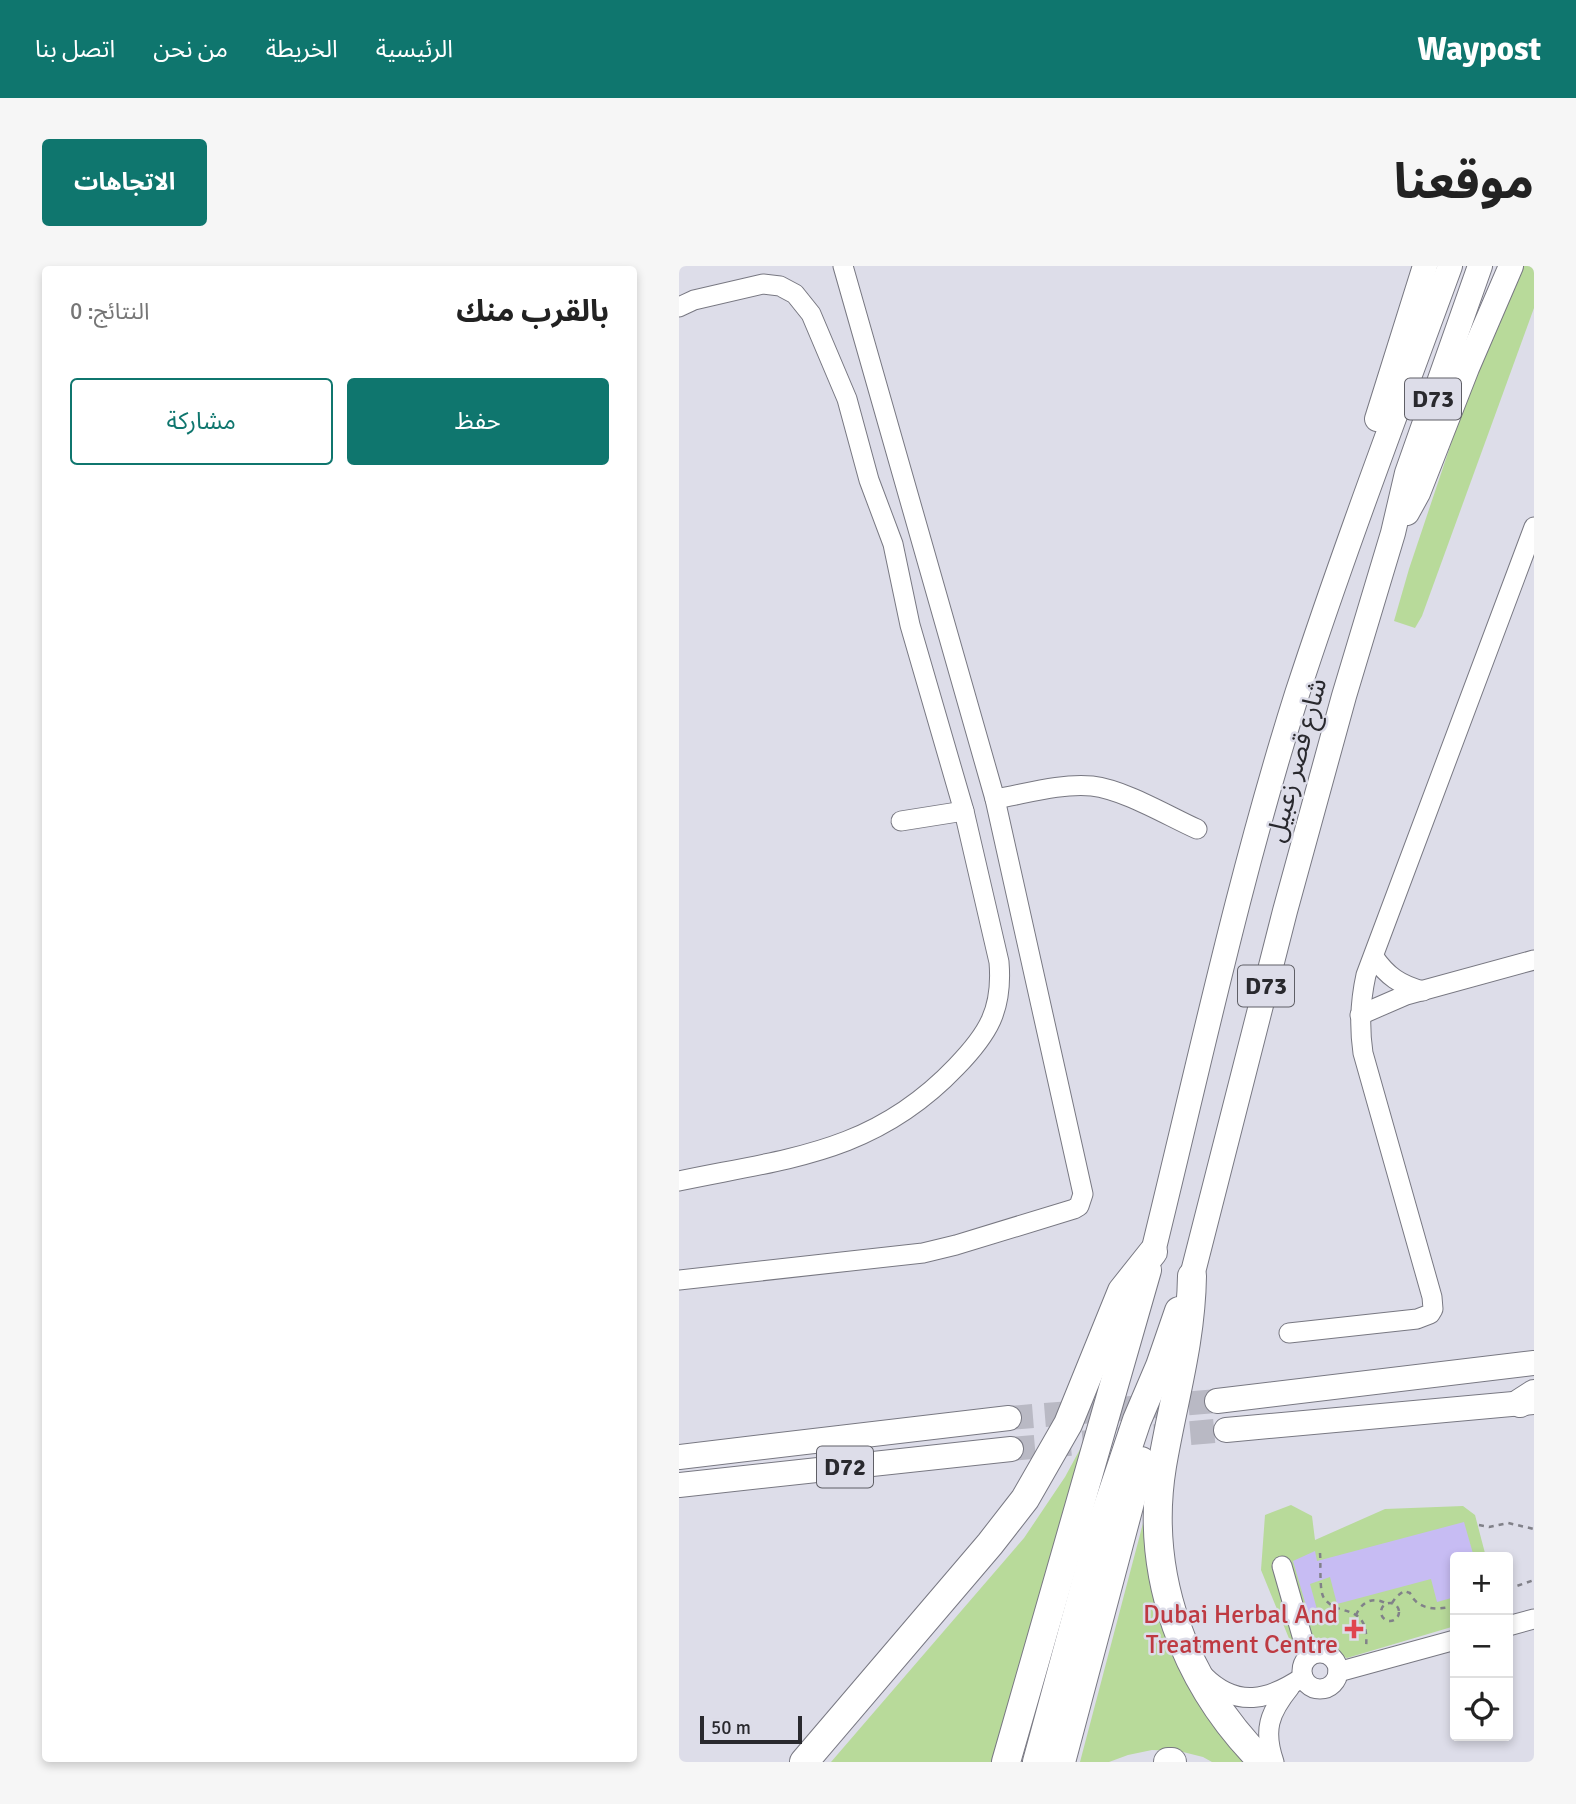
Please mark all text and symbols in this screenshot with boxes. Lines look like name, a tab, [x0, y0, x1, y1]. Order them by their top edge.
text: Waypost	[1417, 29, 1541, 70]
text: اتصل بنا	[35, 34, 115, 64]
text: من نحن	[153, 34, 228, 64]
text: الخريطة	[266, 34, 338, 64]
text: الرئيسية	[376, 34, 453, 64]
button: الاتجاهات	[42, 139, 207, 226]
text: موقعنا	[1394, 152, 1534, 212]
text: بالقرب منك	[456, 293, 609, 330]
text: النتائج: 0	[70, 297, 149, 326]
button: مشاركة	[70, 378, 333, 465]
button: حفظ	[347, 378, 609, 465]
road number: D73	[1405, 379, 1461, 420]
street label: شارع قصر زعبيل	[1260, 675, 1336, 846]
road number: D73	[1238, 966, 1294, 1006]
road number: D72	[817, 1447, 873, 1488]
map controls	[1450, 1552, 1513, 1741]
button: +	[1450, 1552, 1513, 1615]
place label: Dubai Herbal And Treatment Centre	[1143, 1599, 1338, 1661]
button: −	[1450, 1615, 1513, 1678]
marker: Dubai Herbal And Treatment Centre	[1344, 1619, 1364, 1639]
button: locate	[1450, 1678, 1513, 1741]
scale bar	[700, 1713, 801, 1745]
text: 50 m	[711, 1716, 751, 1740]

